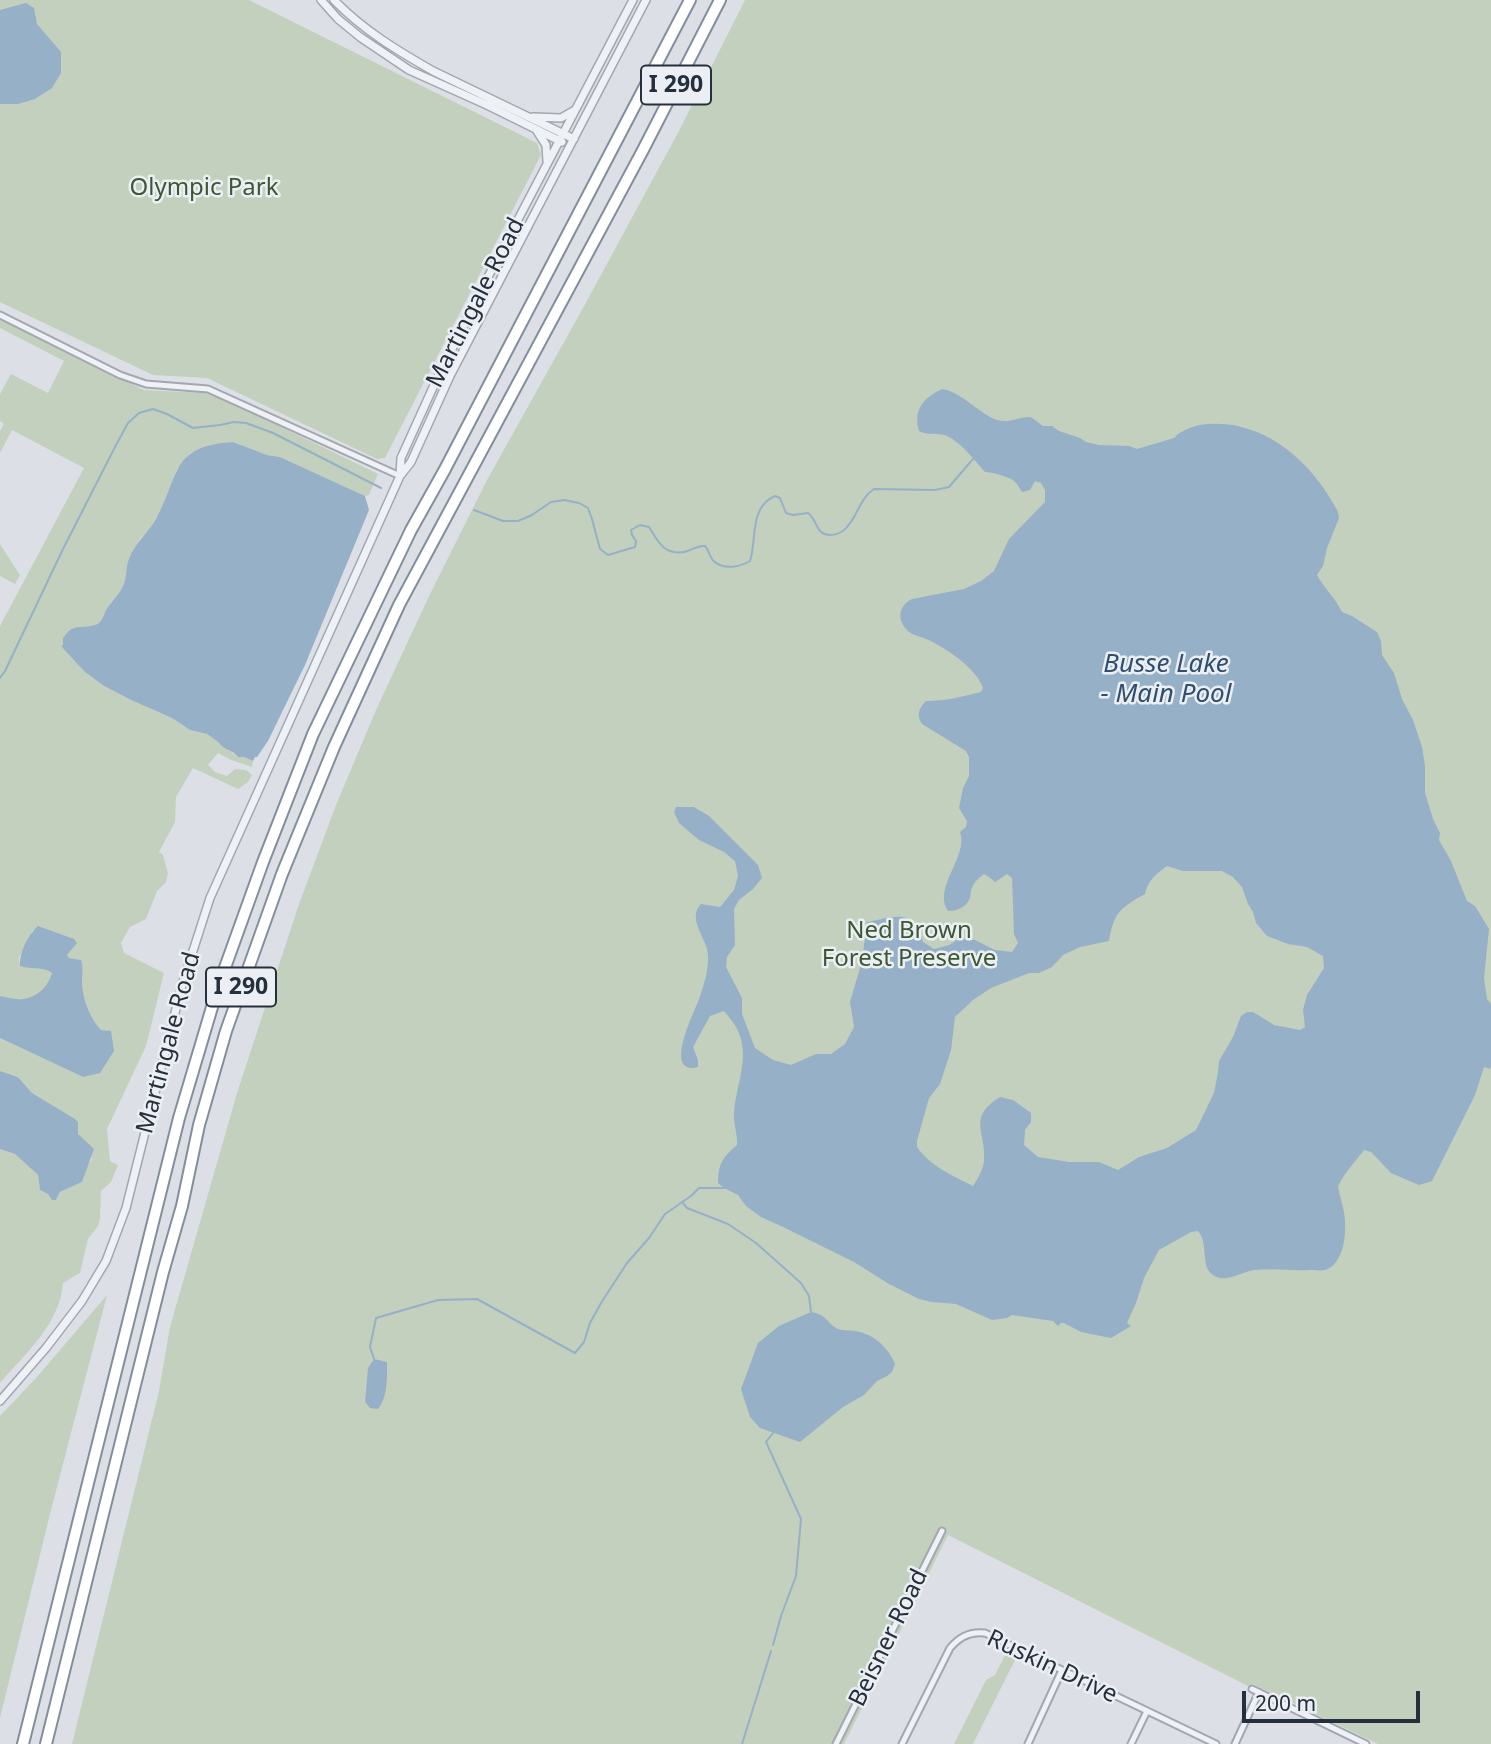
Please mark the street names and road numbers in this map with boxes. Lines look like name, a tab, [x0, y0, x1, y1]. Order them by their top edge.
road number: I 290	[641, 66, 711, 104]
street label: Martingale Road	[421, 213, 531, 393]
street label: Martingale Road	[131, 949, 207, 1137]
road number: I 290	[206, 968, 276, 1006]
street label: Beisner Road	[843, 1565, 935, 1711]
street label: Ruskin Drive	[982, 1624, 1122, 1710]

